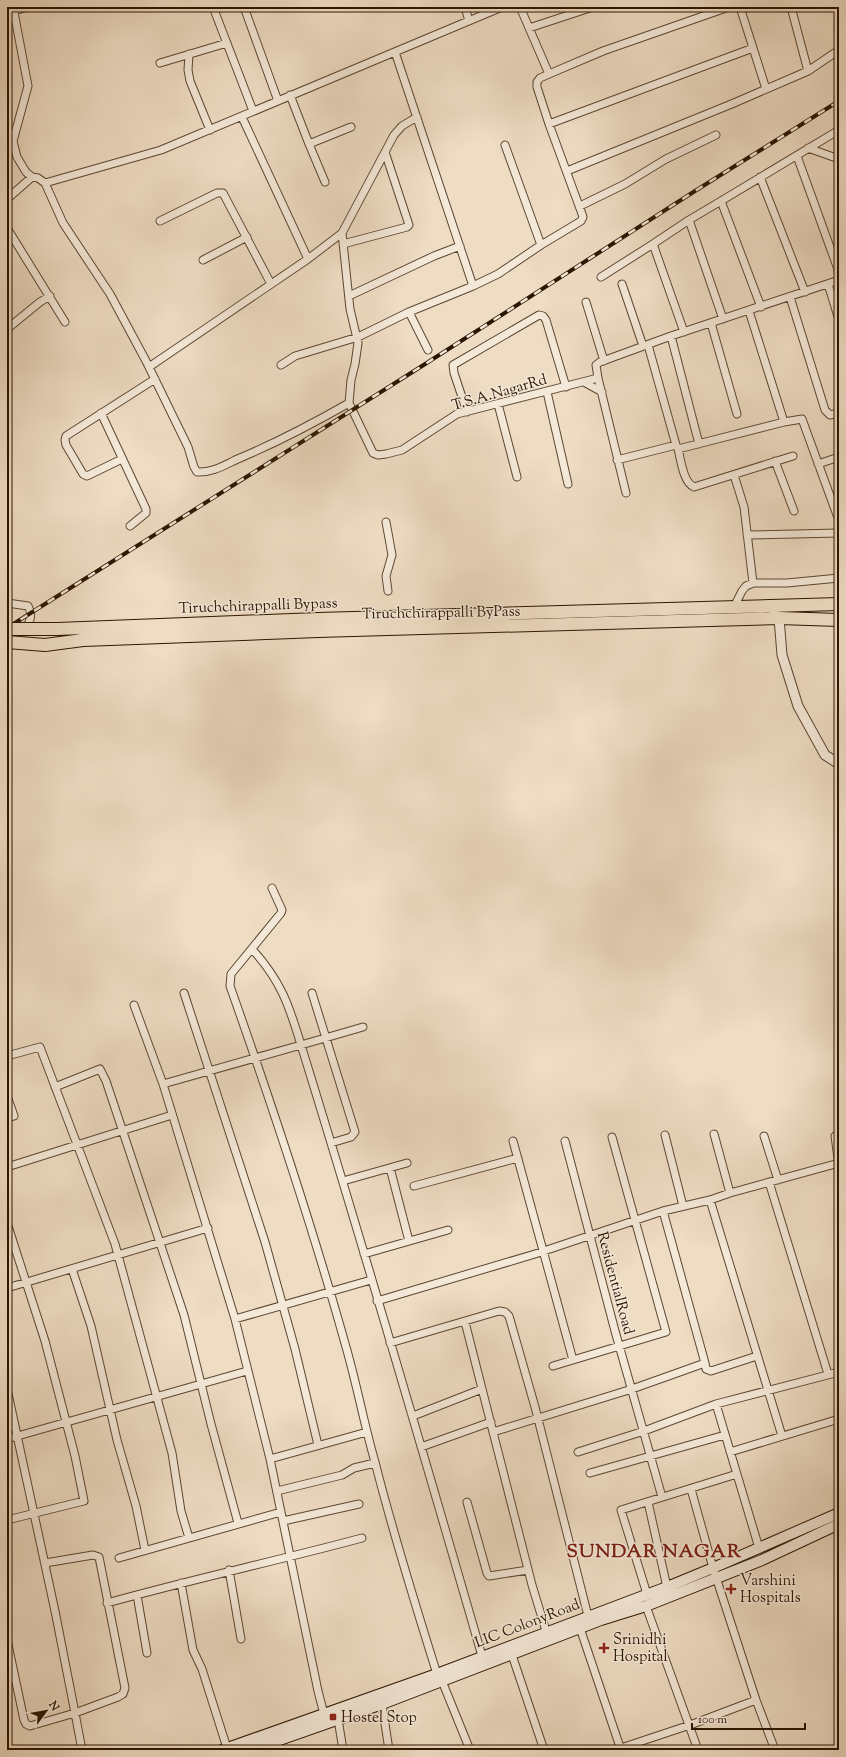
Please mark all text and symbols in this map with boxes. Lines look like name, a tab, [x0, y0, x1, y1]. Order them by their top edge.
street label: T.S.A.NagarRd	[449, 370, 550, 417]
street label: Tiruchchirappalli Bypass	[178, 593, 338, 620]
street label: Tiruchchirappalli ByPass	[361, 602, 521, 625]
street label: ResidentialRoad	[591, 1230, 638, 1338]
district label: SUNDAR NAGAR	[566, 1539, 742, 1566]
place label: Varshini Hospitals	[740, 1571, 801, 1609]
marker: Varshini Hospitals	[725, 1583, 737, 1595]
street label: LIC ColonyRoad	[472, 1595, 584, 1654]
place label: Srinidhi Hospital	[613, 1630, 668, 1668]
marker: Srinidhi Hospital	[598, 1642, 610, 1654]
north arrow	[26, 1691, 66, 1731]
text: N	[44, 1697, 63, 1714]
scale bar	[692, 1705, 805, 1731]
place label: Hostel Stop	[341, 1708, 417, 1729]
text: 100 m	[698, 1711, 727, 1729]
marker: Hostel Stop	[328, 1712, 338, 1722]

